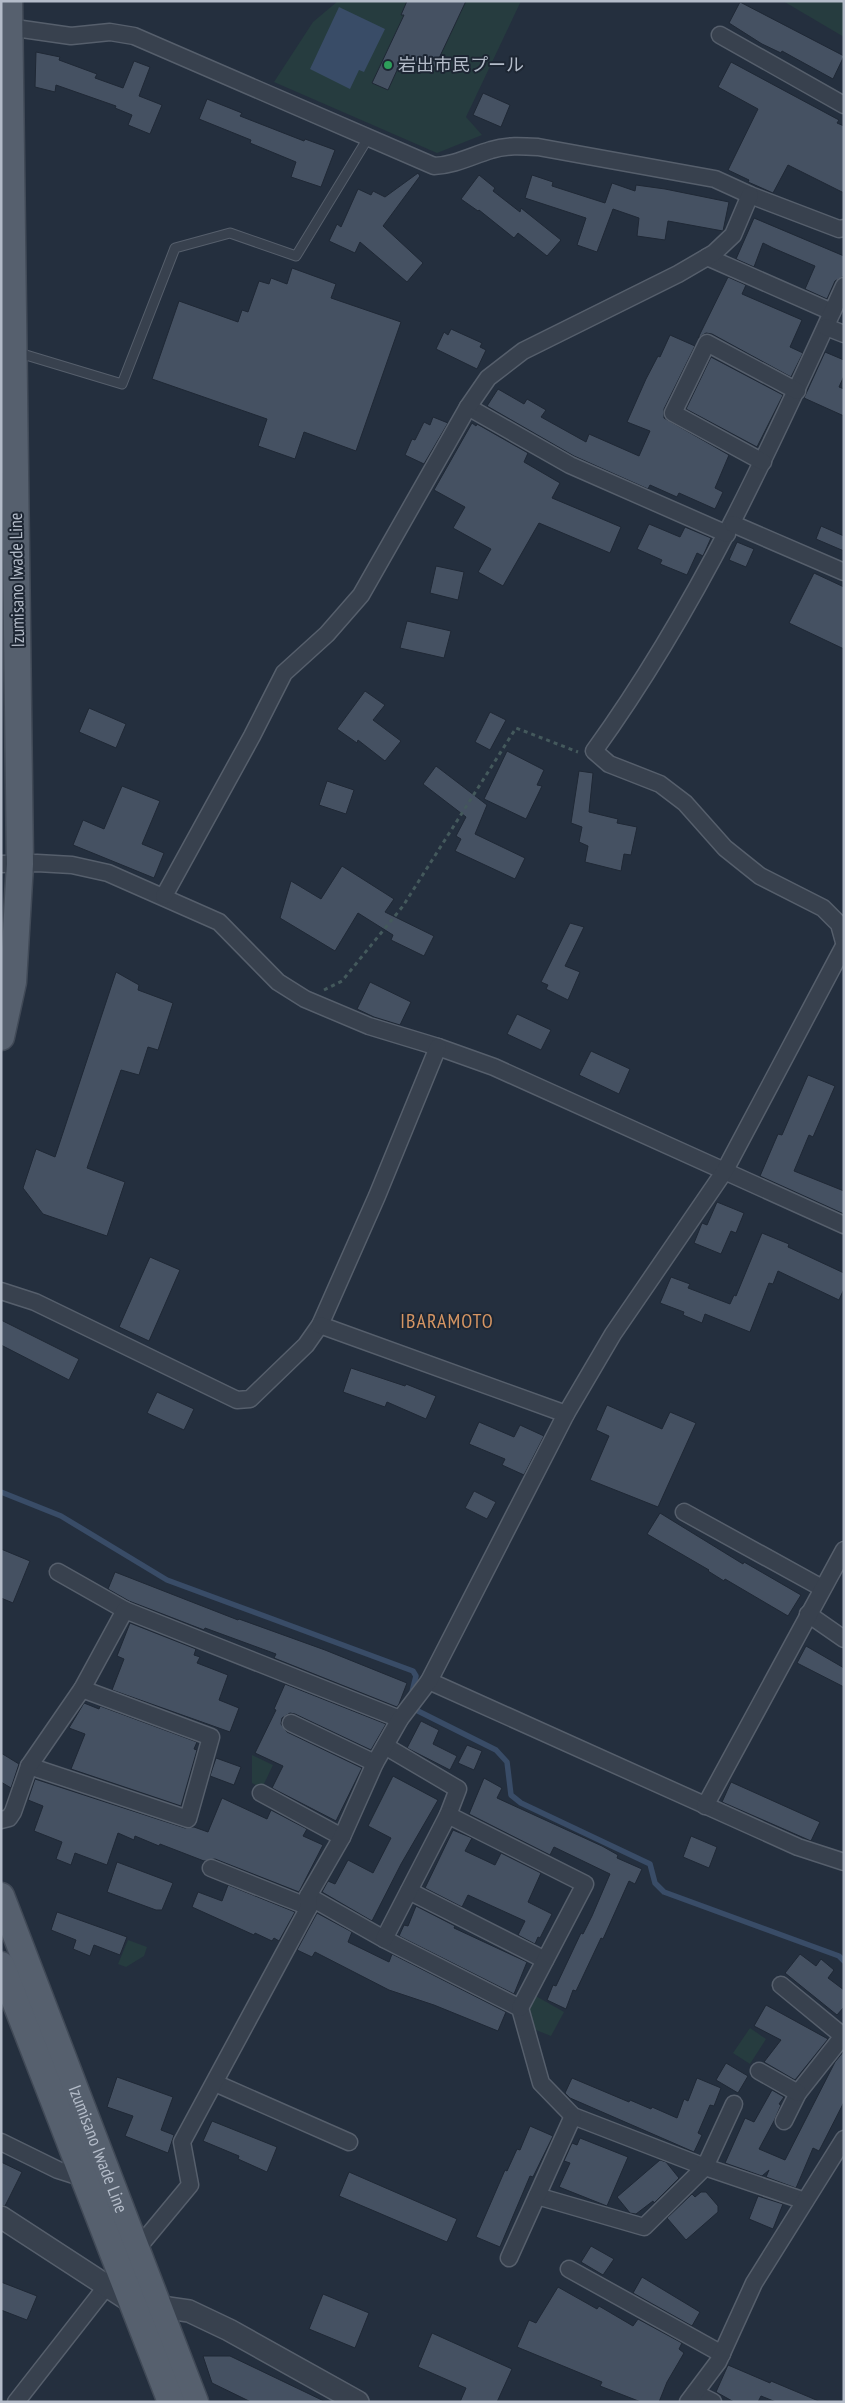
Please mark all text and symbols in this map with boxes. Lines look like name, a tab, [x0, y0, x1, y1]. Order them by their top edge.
place label: 岩出市民プール	[398, 53, 524, 76]
marker: 岩出市民プール	[382, 59, 394, 71]
street label: Izumisano Iwade Line	[4, 512, 29, 648]
district label: IBARAMOTO	[400, 1308, 494, 1334]
street label: Izumisano Iwade Line	[64, 2082, 133, 2216]

